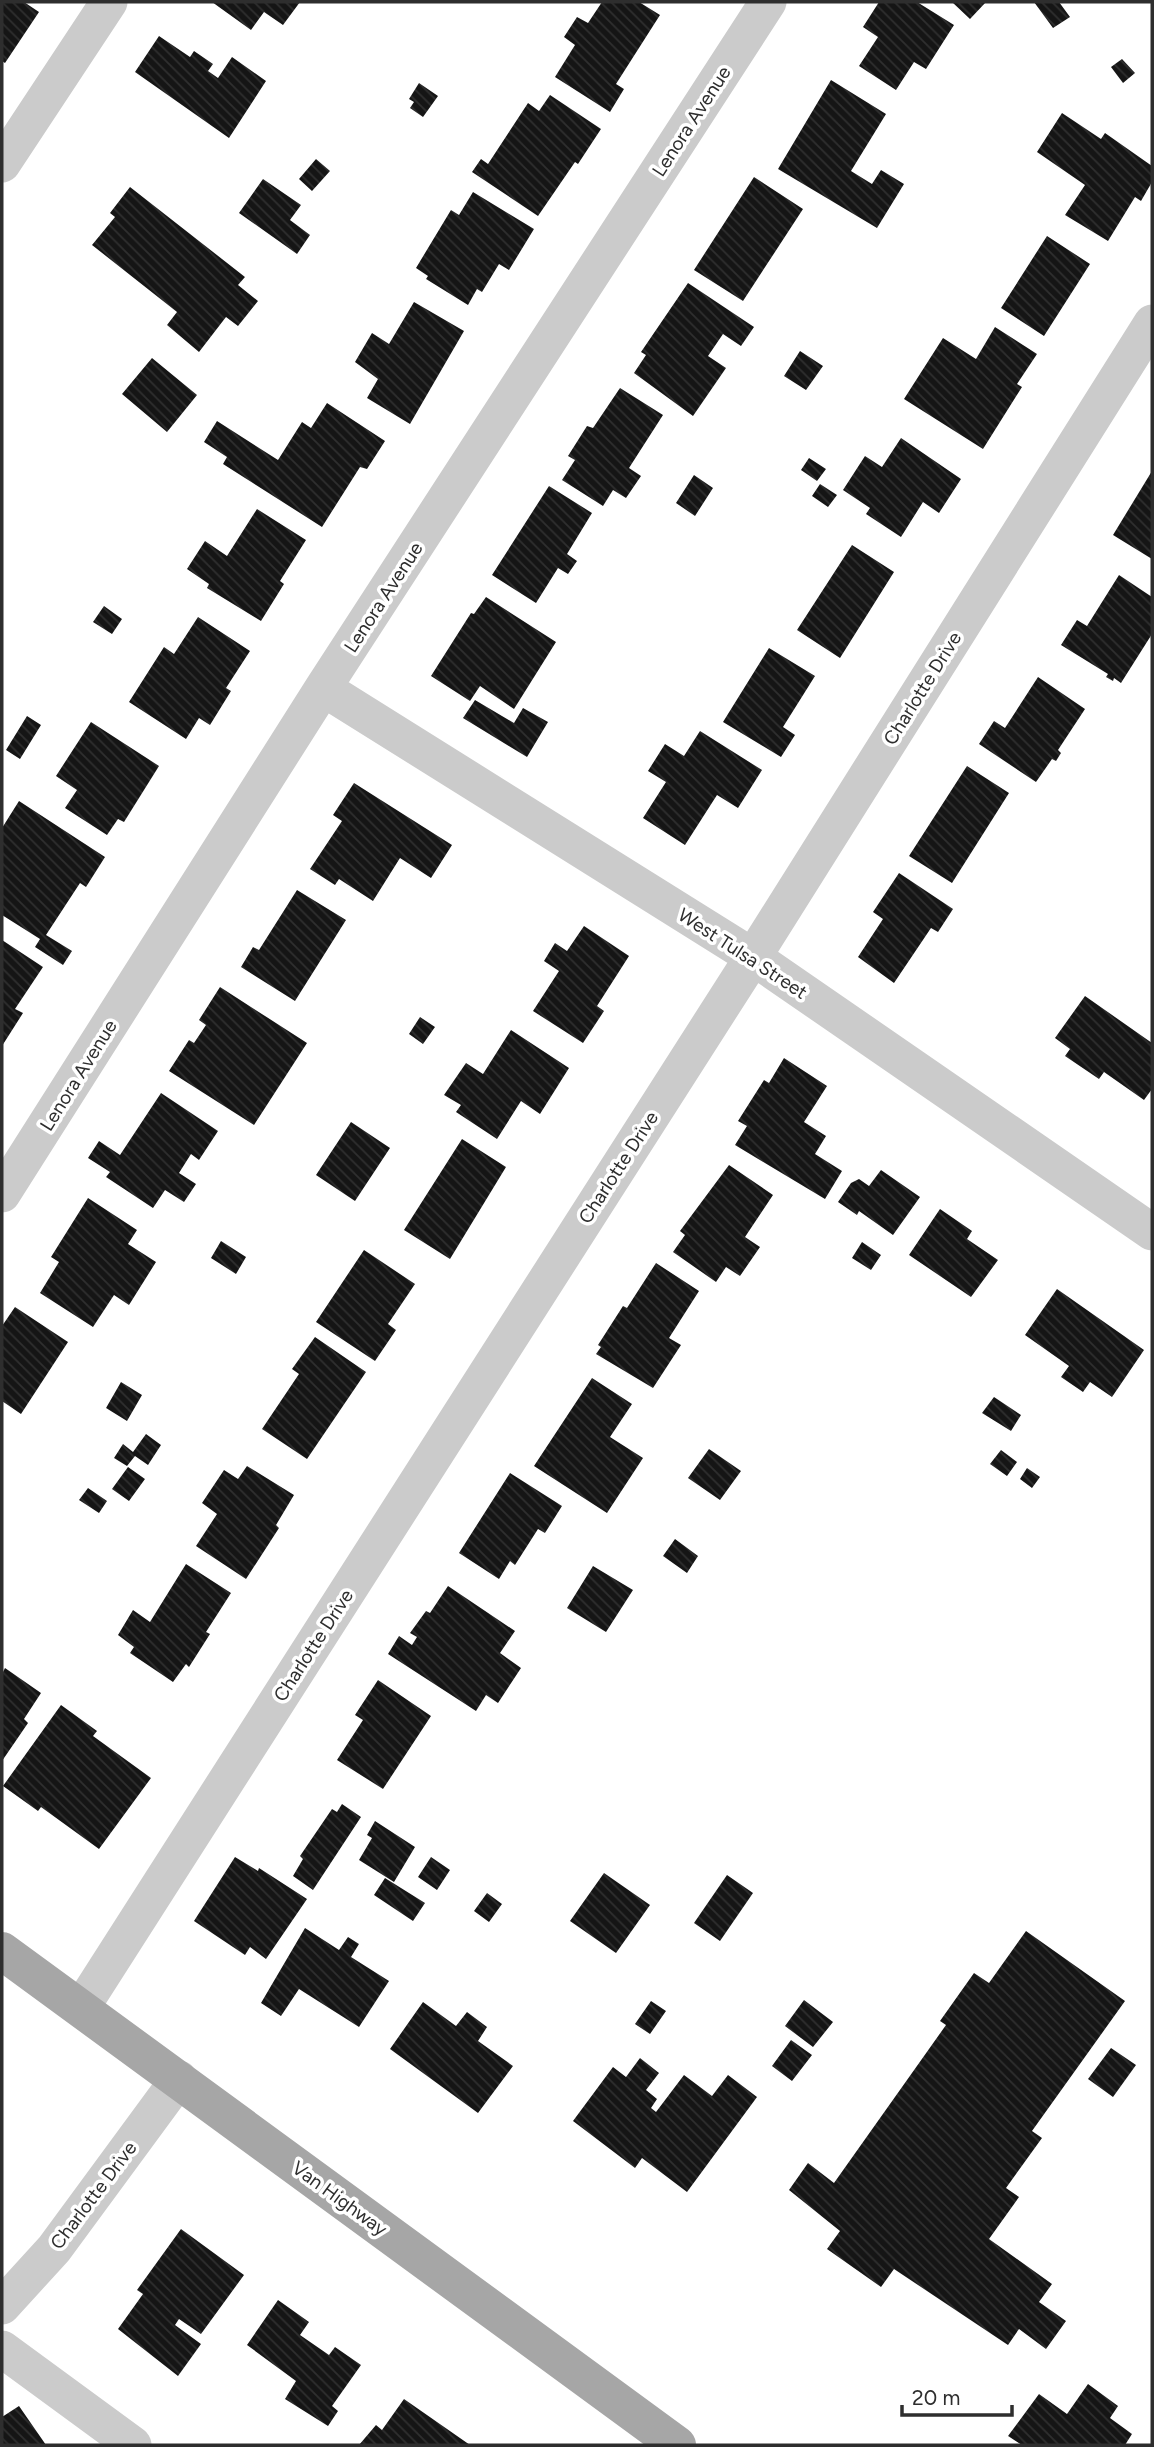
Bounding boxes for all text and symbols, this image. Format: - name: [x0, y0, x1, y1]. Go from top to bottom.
- street label: Lenora Avenue: [647, 62, 736, 181]
- street label: Lenora Avenue: [339, 538, 428, 657]
- street label: Charlotte Drive: [879, 627, 966, 749]
- street label: West Tulsa Street: [674, 903, 812, 1004]
- street label: Lenora Avenue: [35, 1015, 122, 1135]
- street label: Charlotte Drive: [574, 1107, 663, 1228]
- street label: Charlotte Drive: [269, 1585, 358, 1706]
- street label: Charlotte Drive: [45, 2137, 141, 2254]
- street label: Van Highway: [288, 2156, 392, 2241]
- scale bar: [902, 2374, 1012, 2418]
- text: 20 m: [912, 2385, 960, 2410]

